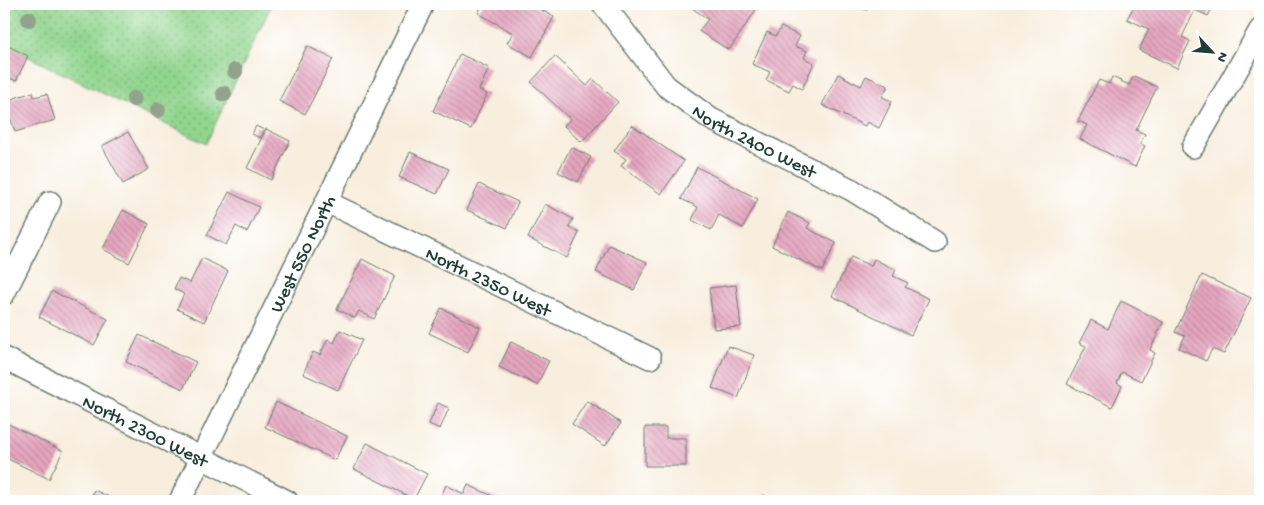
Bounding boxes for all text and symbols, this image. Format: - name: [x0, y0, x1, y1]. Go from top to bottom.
- north arrow: [1186, 28, 1236, 78]
- text: N: [1212, 49, 1231, 64]
- street label: North 2400 West: [686, 101, 821, 186]
- street label: West 550 North: [266, 192, 343, 317]
- street label: North 2350 West: [421, 243, 556, 324]
- street label: North 2300 West: [78, 392, 213, 475]

